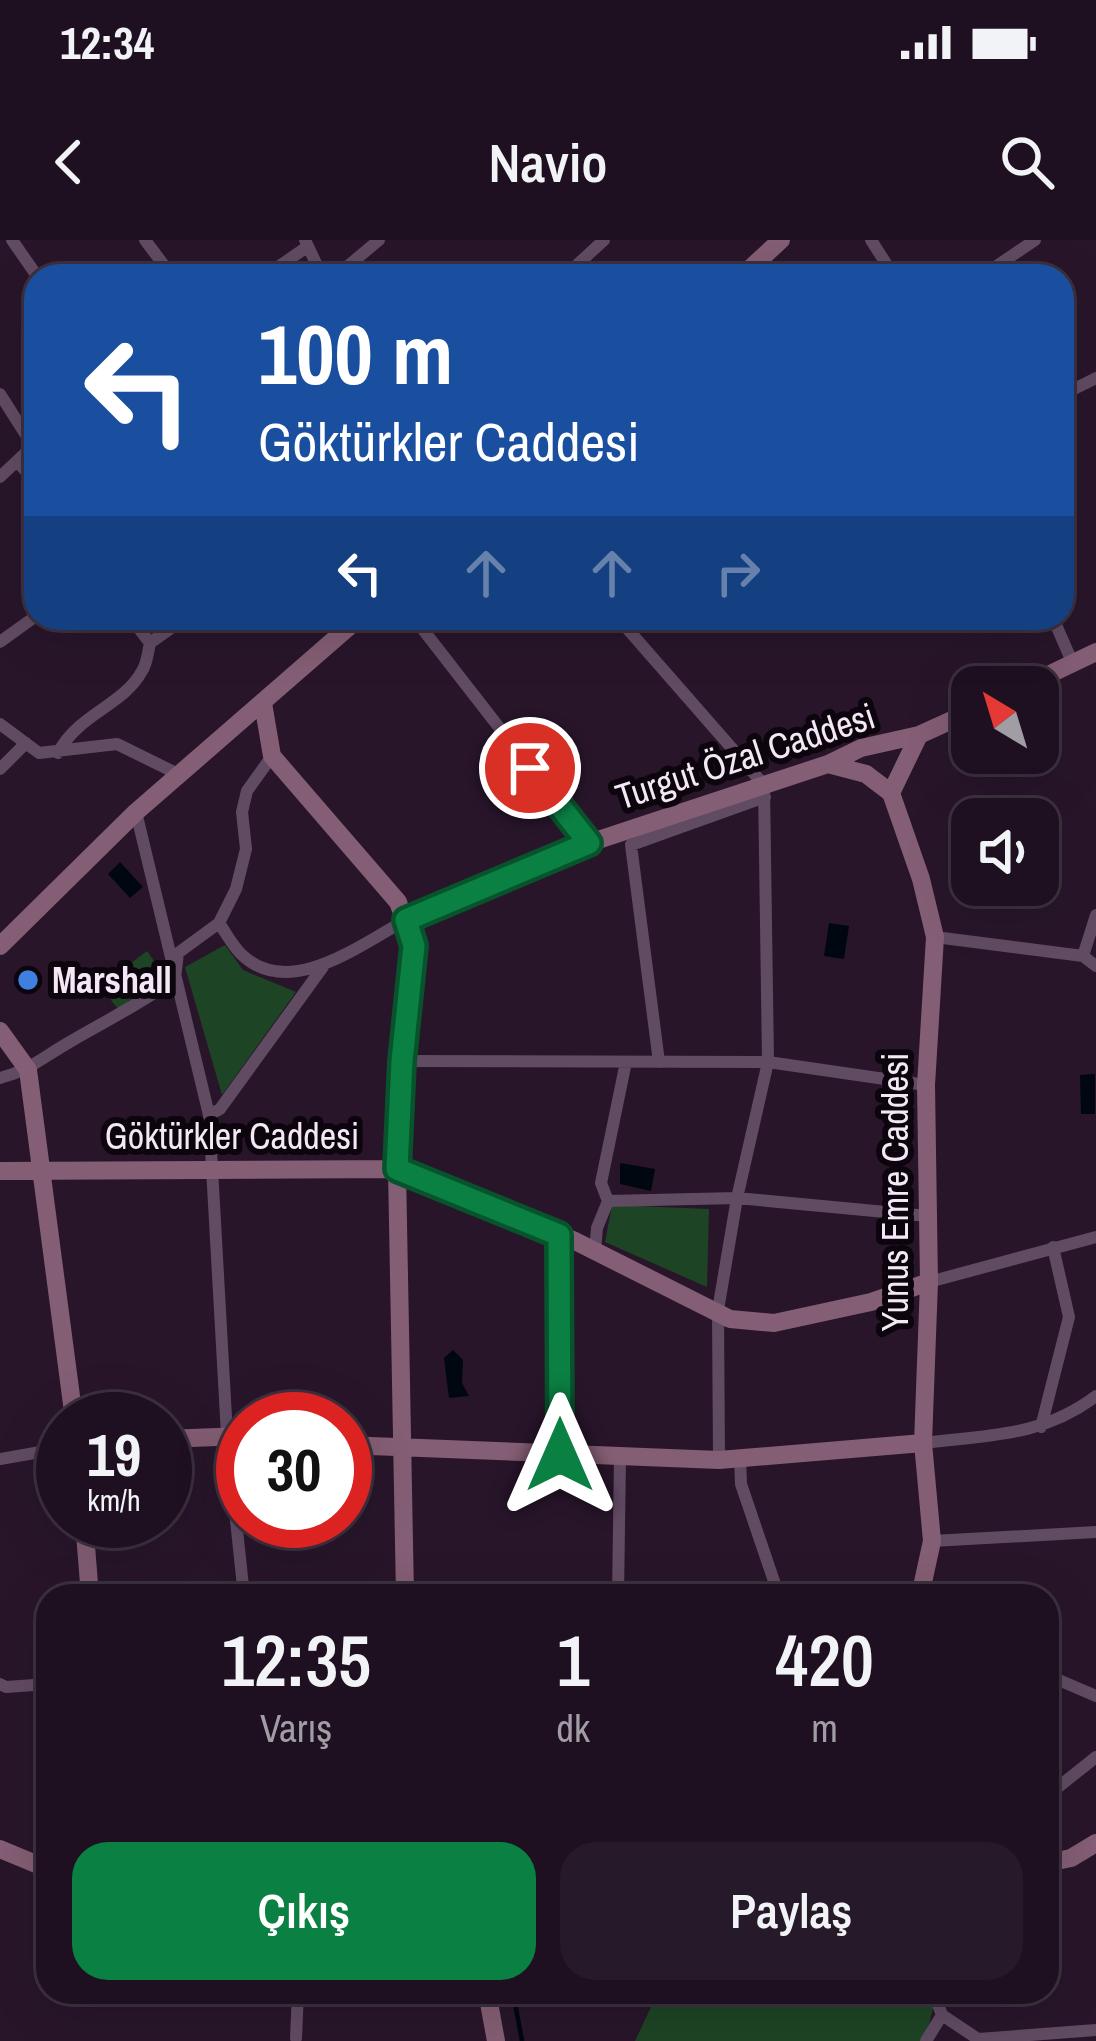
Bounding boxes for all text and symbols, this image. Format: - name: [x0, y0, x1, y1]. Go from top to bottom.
- text: 12:34: [60, 12, 154, 73]
- text: Navio: [489, 126, 607, 199]
- icon: back: [36, 129, 102, 195]
- icon: search: [994, 129, 1060, 195]
- text: 100 m: [258, 297, 453, 410]
- icon: left: [60, 312, 216, 468]
- text: Göktürkler Caddesi: [258, 405, 639, 478]
- icon: left: [327, 540, 393, 606]
- icon: ahead: [453, 540, 519, 606]
- icon: ahead: [579, 540, 645, 606]
- icon: right: [705, 540, 771, 606]
- north arrow: [951, 666, 1059, 774]
- map controls: [951, 666, 1059, 906]
- street label: Turgut Özal Caddesi: [609, 691, 881, 821]
- pin: [479, 717, 581, 819]
- icon: arrive: [497, 735, 563, 801]
- button: sound: [951, 798, 1059, 906]
- place label: Marshall: [52, 956, 172, 1004]
- marker: Marshall: [15, 967, 41, 993]
- street label: Yunus Emre Caddesi: [871, 1053, 919, 1331]
- street label: Göktürkler Caddesi: [105, 1112, 359, 1160]
- speed limit sign: 30: [216, 1392, 372, 1548]
- position arrow: [497, 1392, 623, 1518]
- text: 19: [87, 1414, 141, 1495]
- text: km/h: [87, 1480, 141, 1520]
- text: 12:35: [221, 1611, 371, 1708]
- text: 1: [557, 1611, 590, 1708]
- text: 420: [775, 1611, 874, 1708]
- text: Varış: [260, 1702, 332, 1754]
- text: dk: [556, 1702, 590, 1754]
- text: m: [811, 1702, 838, 1754]
- button: Çıkış: [72, 1842, 536, 1980]
- button: Paylaş: [560, 1842, 1023, 1980]

